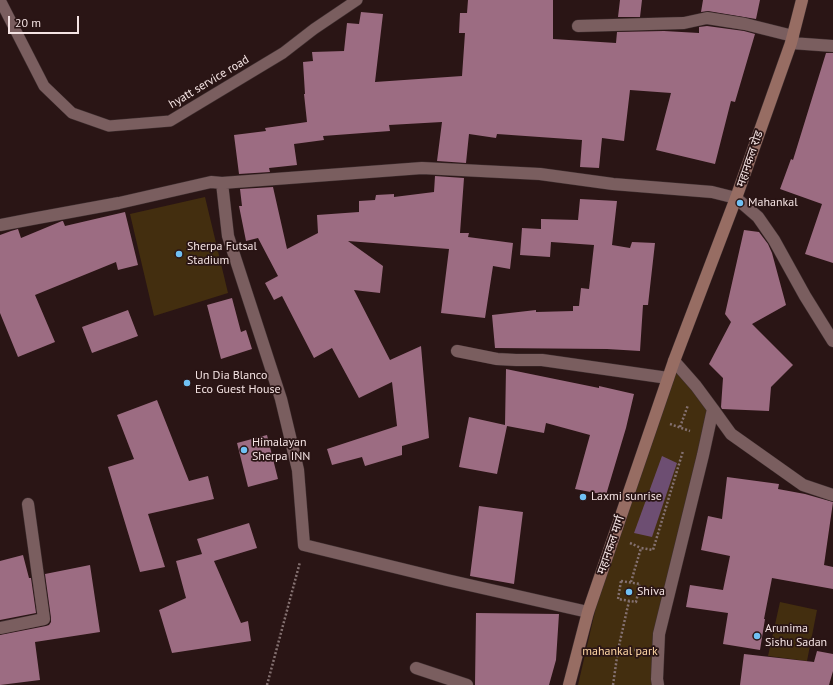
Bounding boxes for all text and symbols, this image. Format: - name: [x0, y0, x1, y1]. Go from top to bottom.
- scale bar: [10, 8, 81, 34]
- text: 20 m: [15, 15, 41, 30]
- street label: hyatt service road: [166, 52, 252, 112]
- street label: महानकल रोड: [734, 129, 766, 189]
- place label: Mahankal: [748, 196, 798, 210]
- marker: Mahankal: [735, 198, 745, 208]
- place label: Sherpa Futsal Stadium: [187, 240, 257, 268]
- marker: Sherpa Futsal Stadium: [174, 249, 184, 259]
- place label: Un Dia Blanco Eco Guest House: [195, 369, 281, 397]
- marker: Un Dia Blanco Eco Guest House: [182, 378, 192, 388]
- place label: Himalayan Sherpa INN: [252, 436, 310, 464]
- marker: Himalayan Sherpa INN: [239, 445, 249, 455]
- place label: Laxmi sunrise: [591, 490, 662, 504]
- marker: Laxmi sunrise: [578, 492, 588, 502]
- street label: महानकल मार्ग: [594, 514, 628, 576]
- place label: Shiva: [637, 585, 665, 599]
- marker: Shiva: [624, 587, 634, 597]
- place label: Arunima Sishu Sadan: [765, 622, 827, 650]
- marker: Arunima Sishu Sadan: [752, 631, 762, 641]
- park label: mahankal park: [582, 645, 658, 659]

